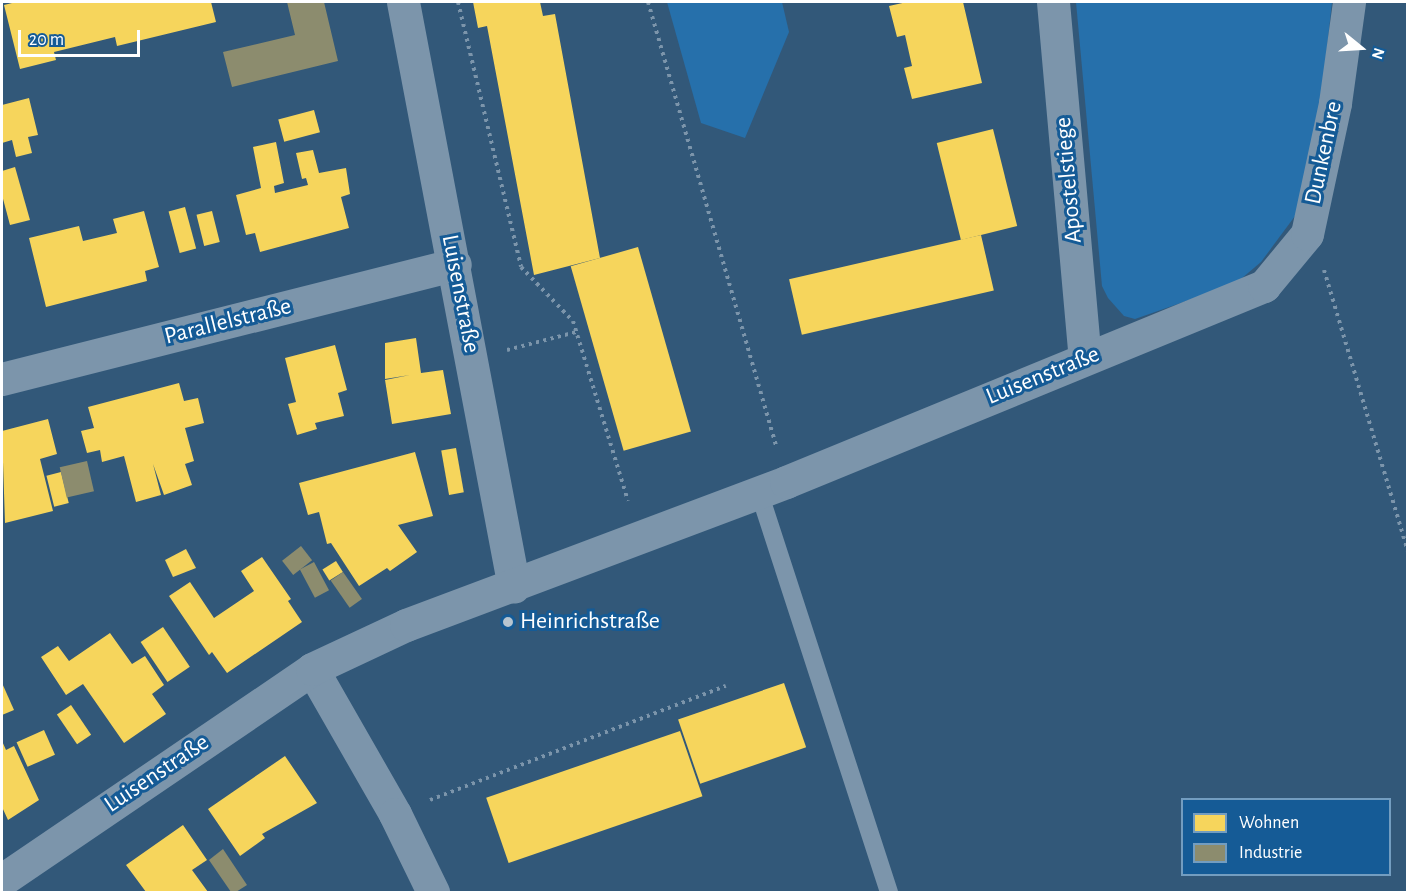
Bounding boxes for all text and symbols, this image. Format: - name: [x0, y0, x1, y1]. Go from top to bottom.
- scale bar: [21, 18, 142, 56]
- north arrow: [1331, 18, 1391, 78]
- text: 20 m: [29, 31, 64, 49]
- text: N: [1369, 46, 1387, 61]
- street label: Dunkenbre: [1299, 99, 1349, 207]
- street label: Apostelstiege: [1049, 116, 1089, 244]
- street label: Luisenstraße: [434, 232, 486, 356]
- street label: Parallelstraße: [162, 292, 294, 352]
- street label: Luisenstraße: [982, 340, 1104, 412]
- place label: Heinrichstraße: [520, 608, 660, 636]
- marker: Heinrichstraße: [501, 615, 515, 629]
- street label: Luisenstraße: [99, 729, 215, 819]
- legend: [1181, 798, 1391, 876]
- text: Wohnen: [1239, 814, 1299, 832]
- text: Industrie: [1239, 844, 1302, 862]

